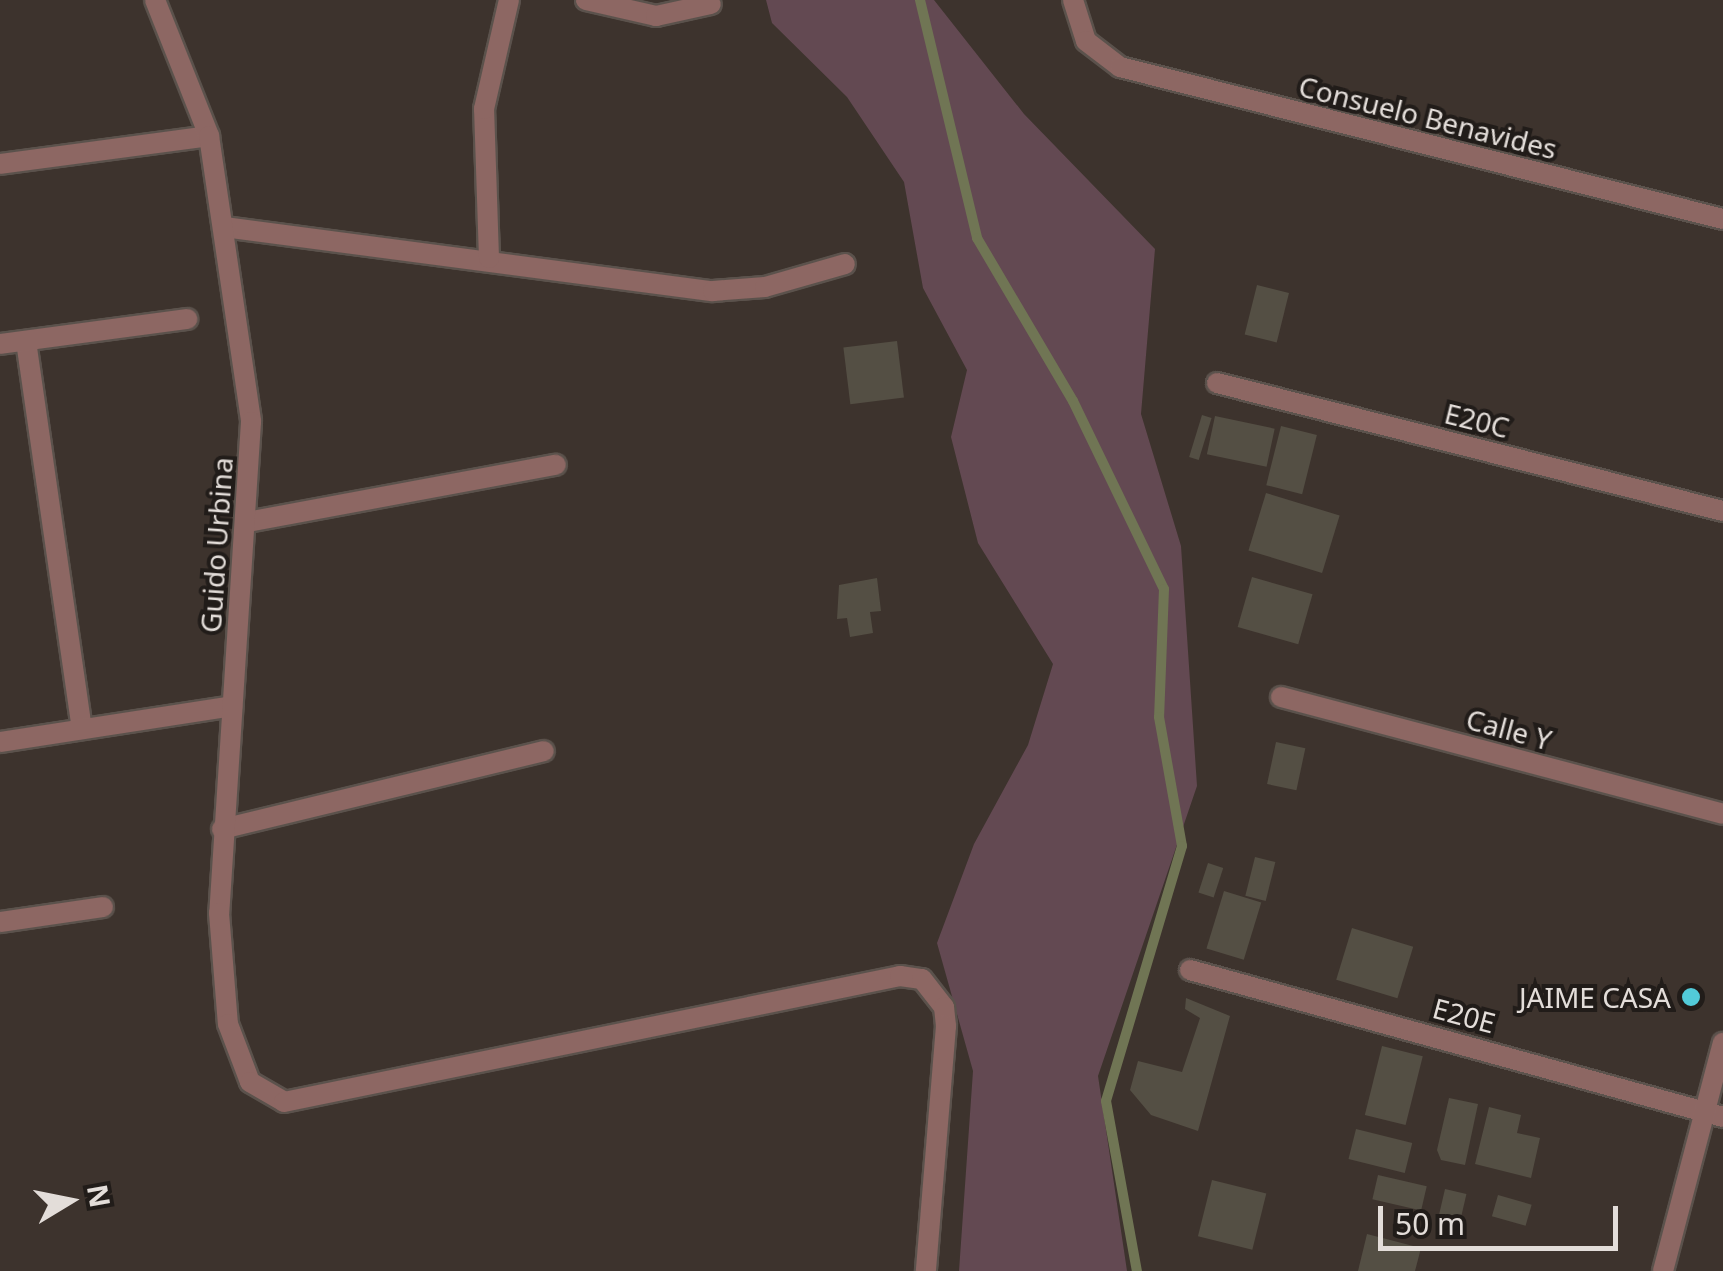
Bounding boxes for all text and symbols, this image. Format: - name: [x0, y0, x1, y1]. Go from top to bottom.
- street label: Consuelo Benavides: [1295, 69, 1561, 165]
- street label: E20C: [1441, 396, 1513, 444]
- street label: Guido Urbina: [193, 456, 239, 634]
- street label: Calle Y: [1463, 702, 1555, 756]
- place label: JAIME CASA: [1519, 980, 1671, 1014]
- marker: JAIME CASA: [1680, 986, 1702, 1008]
- street label: E20E: [1429, 991, 1499, 1039]
- north arrow: [20, 1151, 120, 1251]
- text: N: [79, 1181, 120, 1210]
- scale bar: [1383, 1186, 1623, 1248]
- text: 50 m: [1395, 1203, 1465, 1244]

